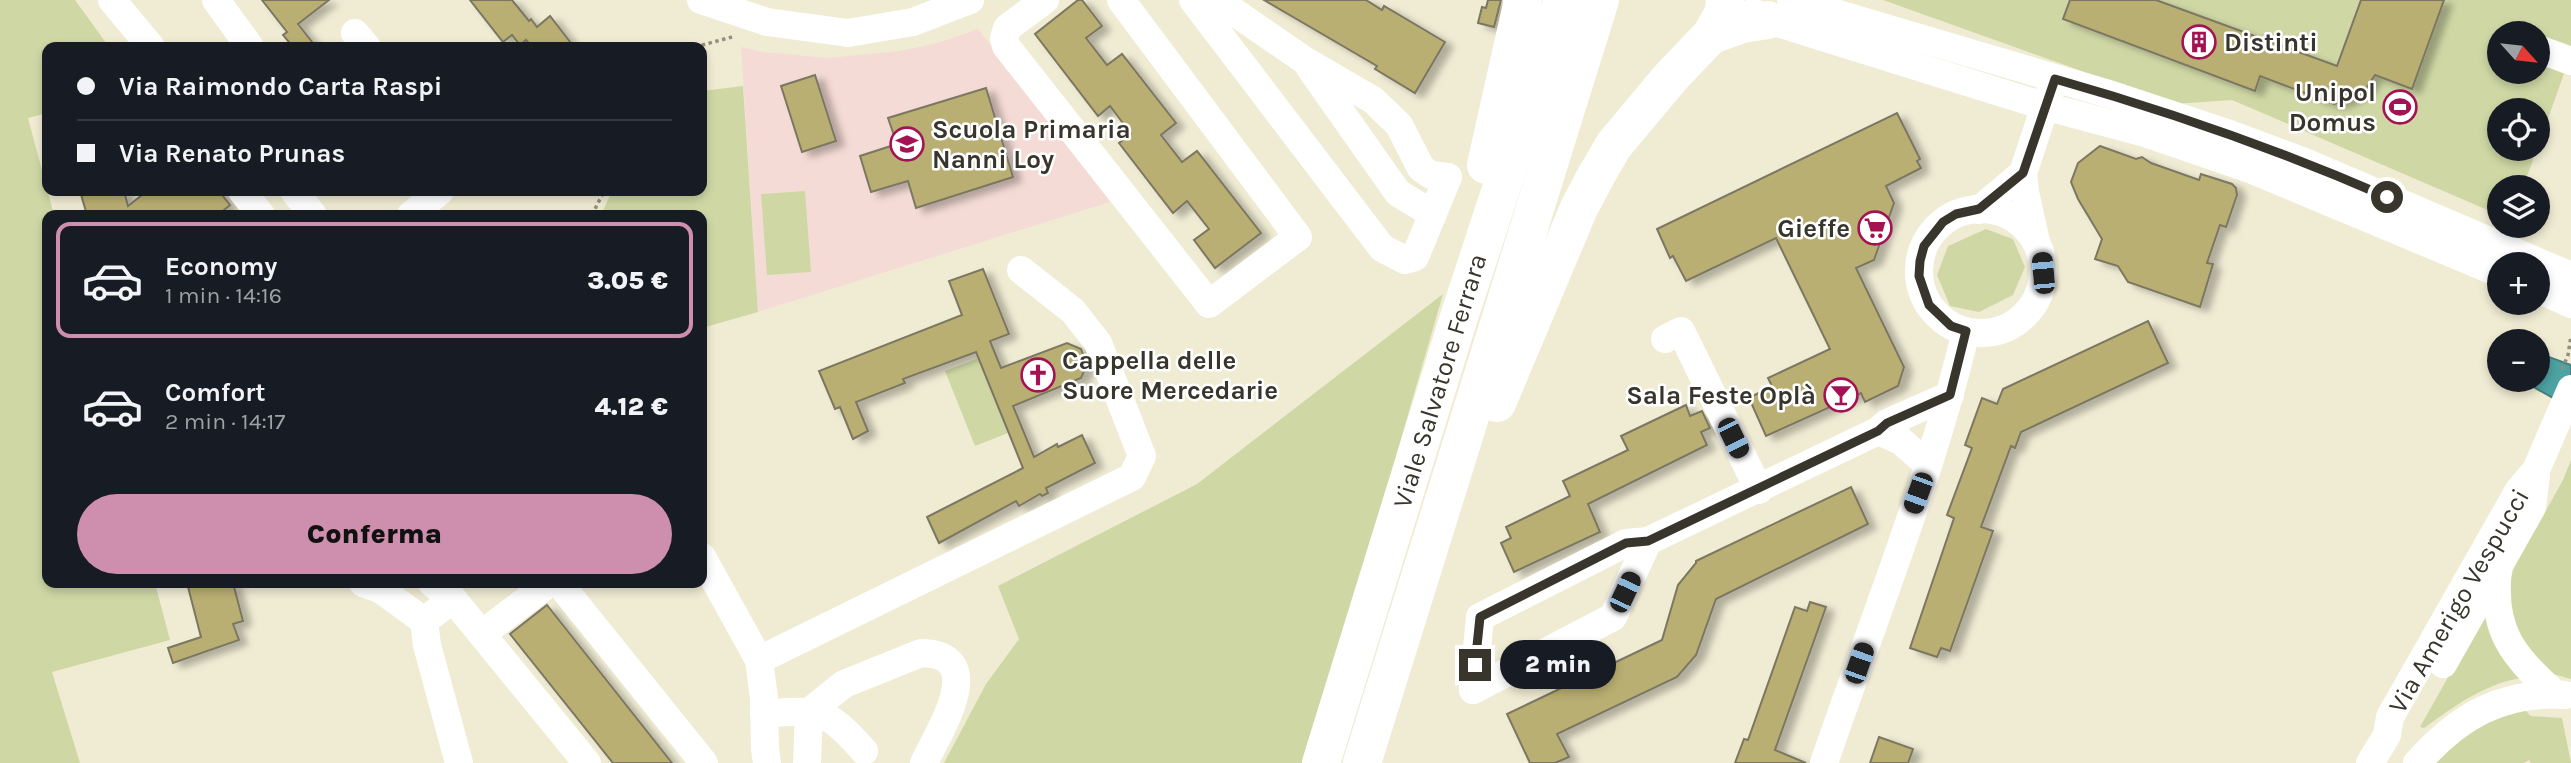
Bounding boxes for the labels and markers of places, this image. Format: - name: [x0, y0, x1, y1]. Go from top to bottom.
- building icon: Distinti: [2180, 23, 2218, 61]
- place label: Distinti: [2224, 27, 2318, 58]
- place label: Unipol Domus: [2289, 77, 2376, 138]
- sports icon: Unipol Domus: [2381, 88, 2419, 126]
- place label: Scuola Primaria Nanni Loy: [932, 114, 1131, 175]
- school or university icon: Scuola Primaria Nanni Loy: [888, 125, 926, 163]
- supermarket icon: Gieffe: [1856, 209, 1894, 247]
- place label: Gieffe: [1777, 213, 1850, 244]
- place label: Cappella delle Suore Mercedarie: [1062, 345, 1278, 406]
- church icon: Cappella delle Suore Mercedarie: [1019, 356, 1057, 394]
- bar icon: Sala Feste Oplà: [1822, 376, 1860, 414]
- place label: Sala Feste Oplà: [1626, 380, 1816, 411]

